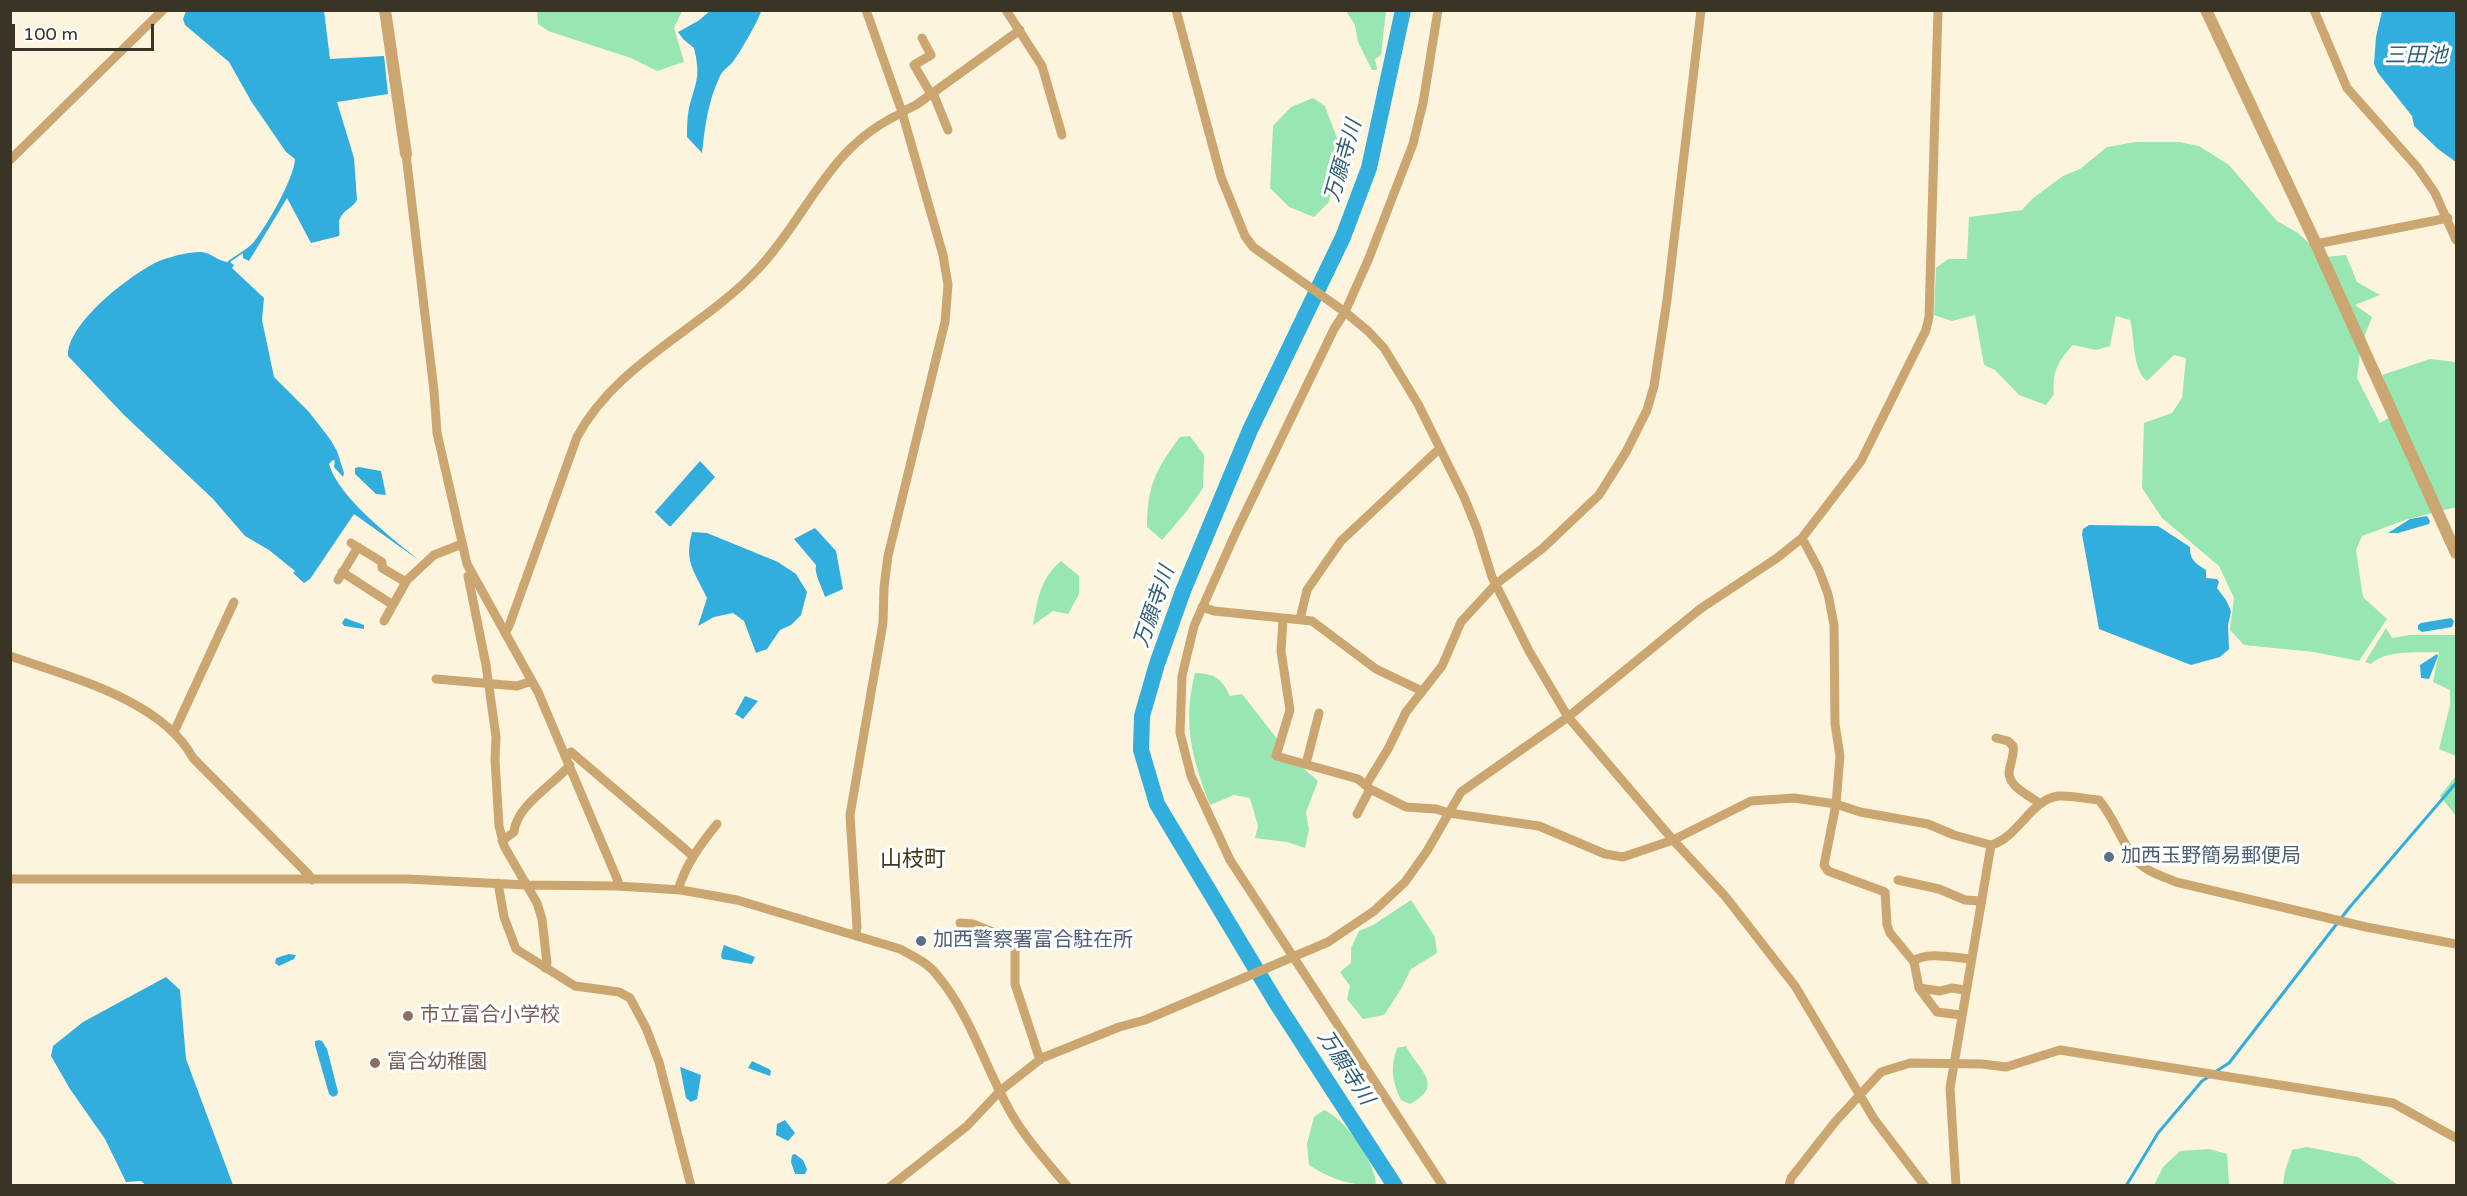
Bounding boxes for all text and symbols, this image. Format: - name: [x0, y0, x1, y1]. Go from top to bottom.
- scale bar: [15, 12, 158, 50]
- text: 100 m: [23, 23, 78, 45]
- water label: 三田池: [2385, 43, 2447, 69]
- water label: 万願寺川: [1320, 117, 1368, 205]
- water label: 万願寺川: [1129, 563, 1181, 651]
- place label: 加西玉野簡易郵便局: [2121, 845, 2301, 869]
- district label: 山枝町: [880, 847, 946, 873]
- marker: 加西玉野簡易郵便局: [2102, 850, 2116, 864]
- place label: 加西警察署富合駐在所: [933, 929, 1133, 953]
- marker: 加西警察署富合駐在所: [914, 934, 928, 948]
- place label: 市立富合小学校: [420, 1004, 560, 1028]
- marker: 市立富合小学校: [401, 1009, 415, 1023]
- water label: 万願寺川: [1312, 1026, 1378, 1110]
- place label: 富合幼稚園: [387, 1051, 487, 1075]
- marker: 富合幼稚園: [368, 1056, 382, 1070]

